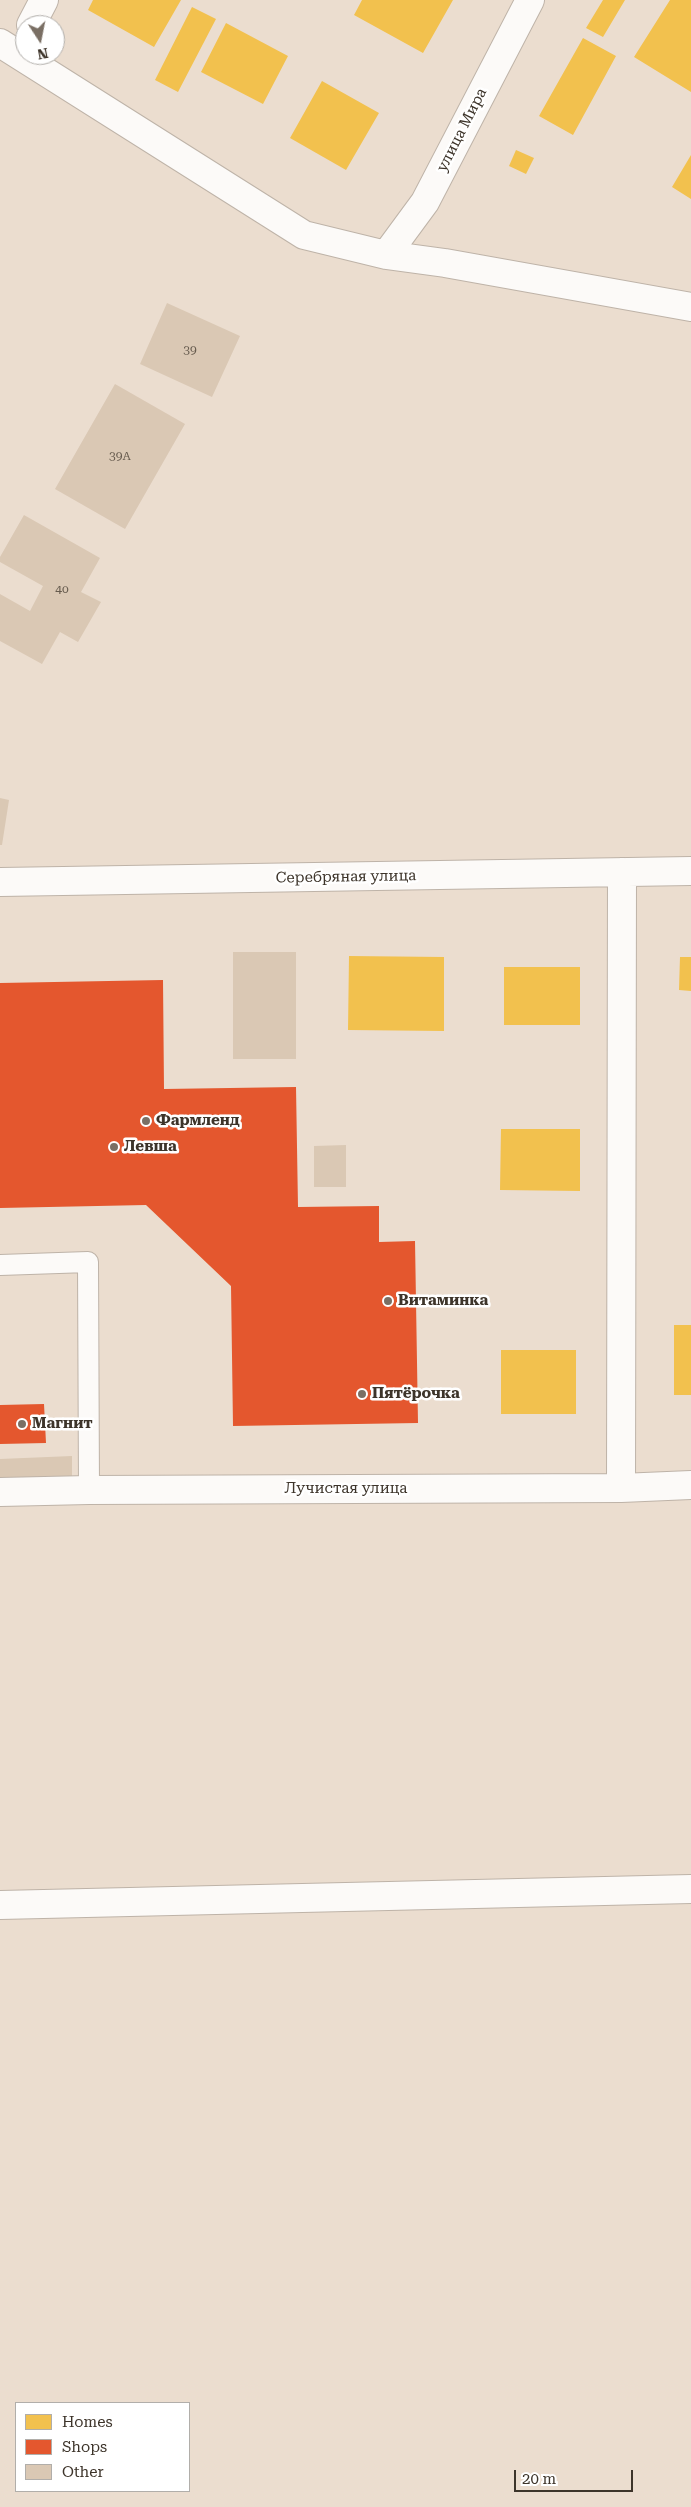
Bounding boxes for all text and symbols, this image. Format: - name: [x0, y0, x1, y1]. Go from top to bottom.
- north arrow: [15, 15, 65, 65]
- text: N: [36, 45, 49, 63]
- street label: улица Мира: [433, 85, 491, 175]
- house number: 39: [183, 343, 197, 357]
- house number: 39А: [109, 449, 131, 463]
- house number: 40: [55, 582, 69, 596]
- street label: Серебряная улица: [276, 867, 416, 887]
- place label: Фармленд: [156, 1112, 240, 1130]
- marker: Фармленд: [140, 1115, 152, 1127]
- place label: Левша: [124, 1138, 177, 1156]
- marker: Левша: [108, 1141, 120, 1153]
- place label: Витаминка: [398, 1292, 488, 1310]
- marker: Витаминка: [382, 1295, 394, 1307]
- place label: Пятёрочка: [372, 1385, 460, 1403]
- marker: Пятёрочка: [356, 1388, 368, 1400]
- place label: Магнит: [32, 1415, 93, 1433]
- marker: Магнит: [16, 1418, 28, 1430]
- street label: Лучистая улица: [285, 1480, 407, 1498]
- legend: [15, 2402, 190, 2492]
- text: Homes: [62, 2413, 113, 2431]
- text: Shops: [62, 2438, 107, 2456]
- scale bar: [516, 2460, 635, 2492]
- text: Other: [62, 2463, 104, 2481]
- text: 20 m: [522, 2470, 556, 2488]

